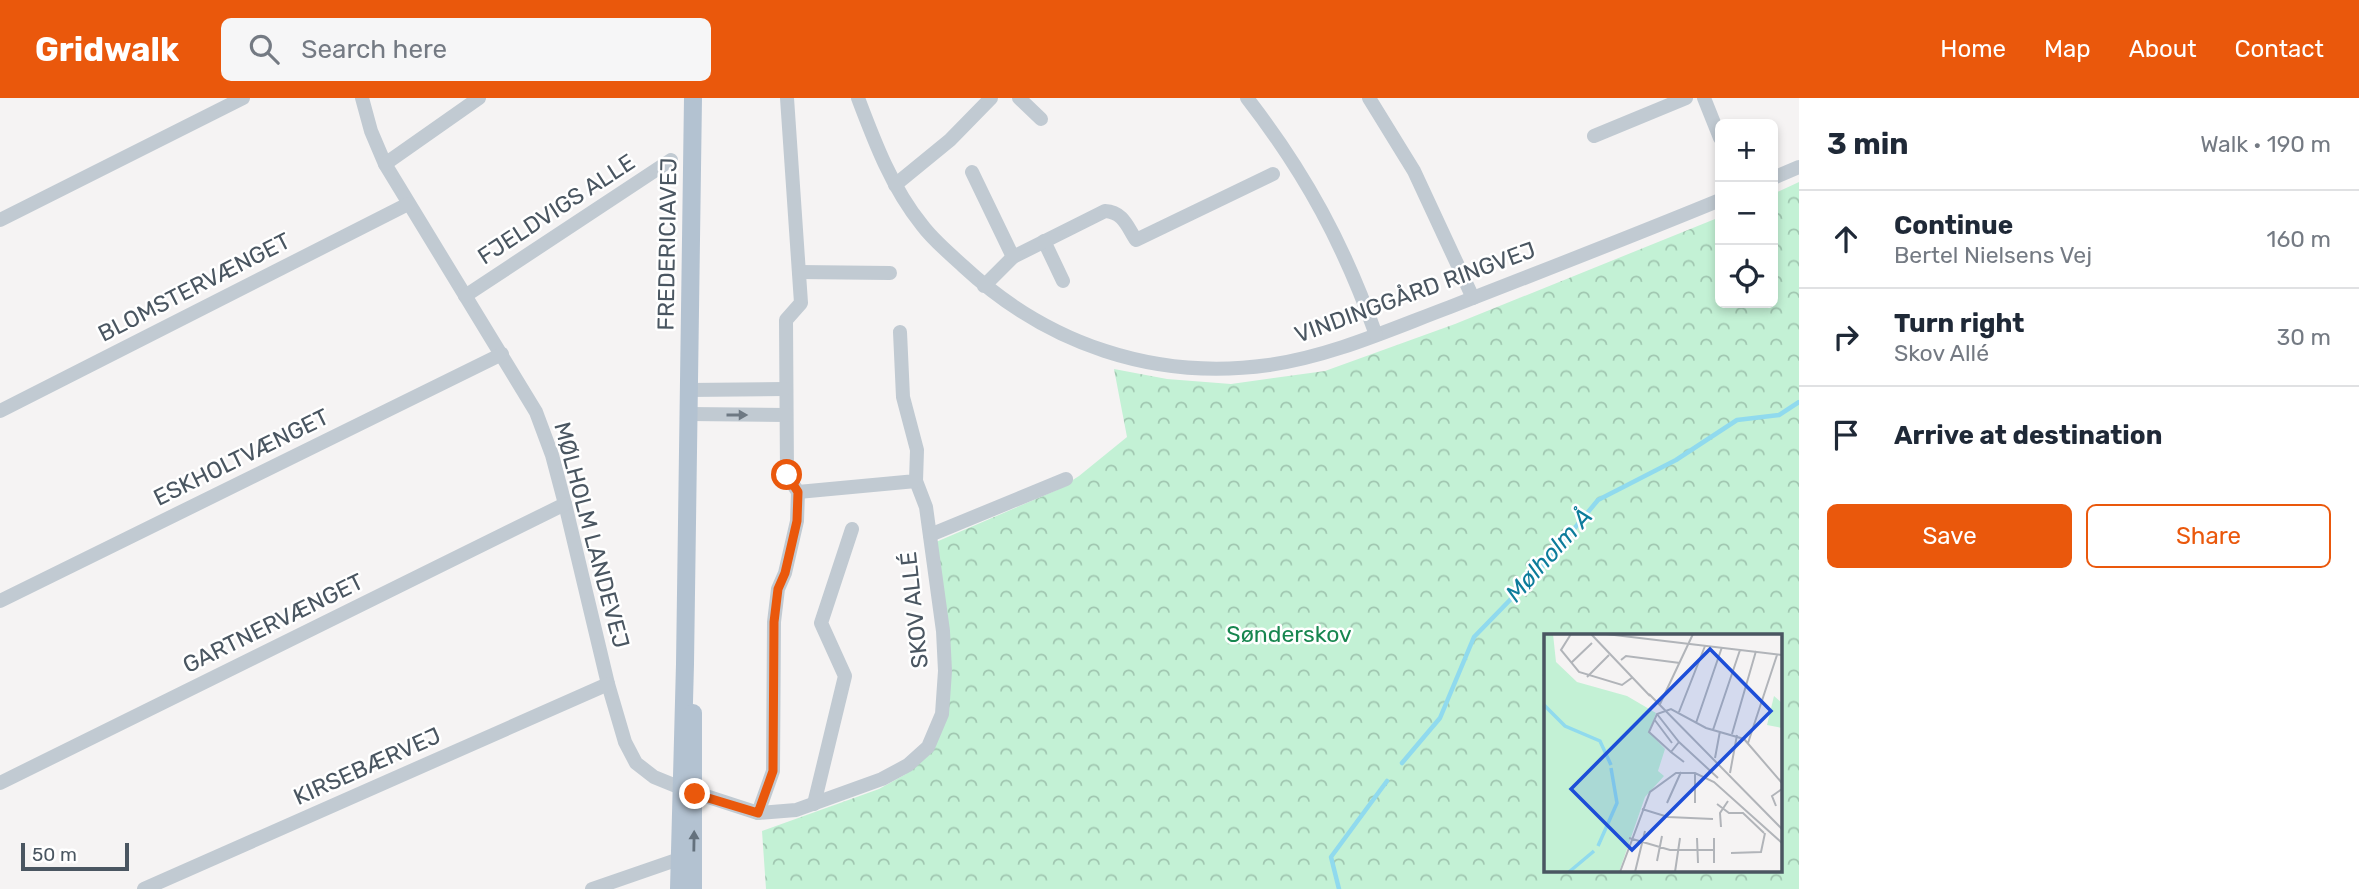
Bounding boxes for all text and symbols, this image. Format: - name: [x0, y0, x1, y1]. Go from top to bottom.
- search box: [221, 18, 711, 81]
- text: Gridwalk: [35, 30, 179, 69]
- icon: search: [245, 30, 283, 68]
- text: Search here: [301, 34, 447, 65]
- text: Home: [1940, 35, 2006, 63]
- text: Map: [2044, 35, 2091, 63]
- text: About: [2129, 35, 2197, 63]
- text: Contact: [2235, 35, 2324, 63]
- map controls: [1715, 119, 1778, 308]
- button: +: [1715, 119, 1778, 182]
- text: 3 min: [1827, 126, 1909, 162]
- text: Walk · 190 m: [2200, 130, 2331, 158]
- street label: FJELDVIGS ALLE: [472, 148, 640, 270]
- street label: FREDERICIAVEJ: [651, 157, 683, 331]
- button: −: [1715, 182, 1778, 245]
- text: Continue: [1894, 210, 2013, 241]
- icon: ahead: [1827, 220, 1865, 258]
- text: 160 m: [2267, 225, 2331, 253]
- street label: BLOMSTERVÆNGET: [93, 226, 295, 348]
- street label: VINDINGGÅRD RINGVEJ: [1291, 235, 1539, 349]
- text: Bertel Nielsens Vej: [1894, 241, 2092, 269]
- button: locate: [1715, 245, 1778, 308]
- text: Turn right: [1894, 308, 2024, 339]
- icon: right: [1827, 318, 1865, 356]
- text: 30 m: [2276, 323, 2331, 351]
- text: Skov Allé: [1894, 339, 1989, 367]
- street label: ESKHOLTVÆNGET: [149, 402, 333, 512]
- one-way arrow: [727, 409, 749, 421]
- icon: arrive: [1827, 416, 1865, 454]
- street label: MØLHOLM LANDEVEJ: [548, 419, 636, 651]
- text: Arrive at destination: [1894, 420, 2162, 451]
- route start: [771, 459, 802, 490]
- water label: Mølholm Å: [1500, 503, 1598, 607]
- button: Save: [1827, 504, 2072, 568]
- button: Share: [2086, 504, 2331, 568]
- street label: SKOV ALLÉ: [894, 550, 934, 670]
- street label: GARTNERVÆNGET: [178, 567, 368, 679]
- park label: Sønderskov: [1226, 620, 1352, 648]
- inset map: [1544, 634, 1782, 872]
- street label: KIRSEBÆRVEJ: [289, 721, 445, 811]
- route end: [679, 778, 710, 809]
- one-way arrow: [688, 830, 700, 852]
- scale bar: [21, 840, 130, 872]
- text: 50 m: [32, 843, 77, 866]

